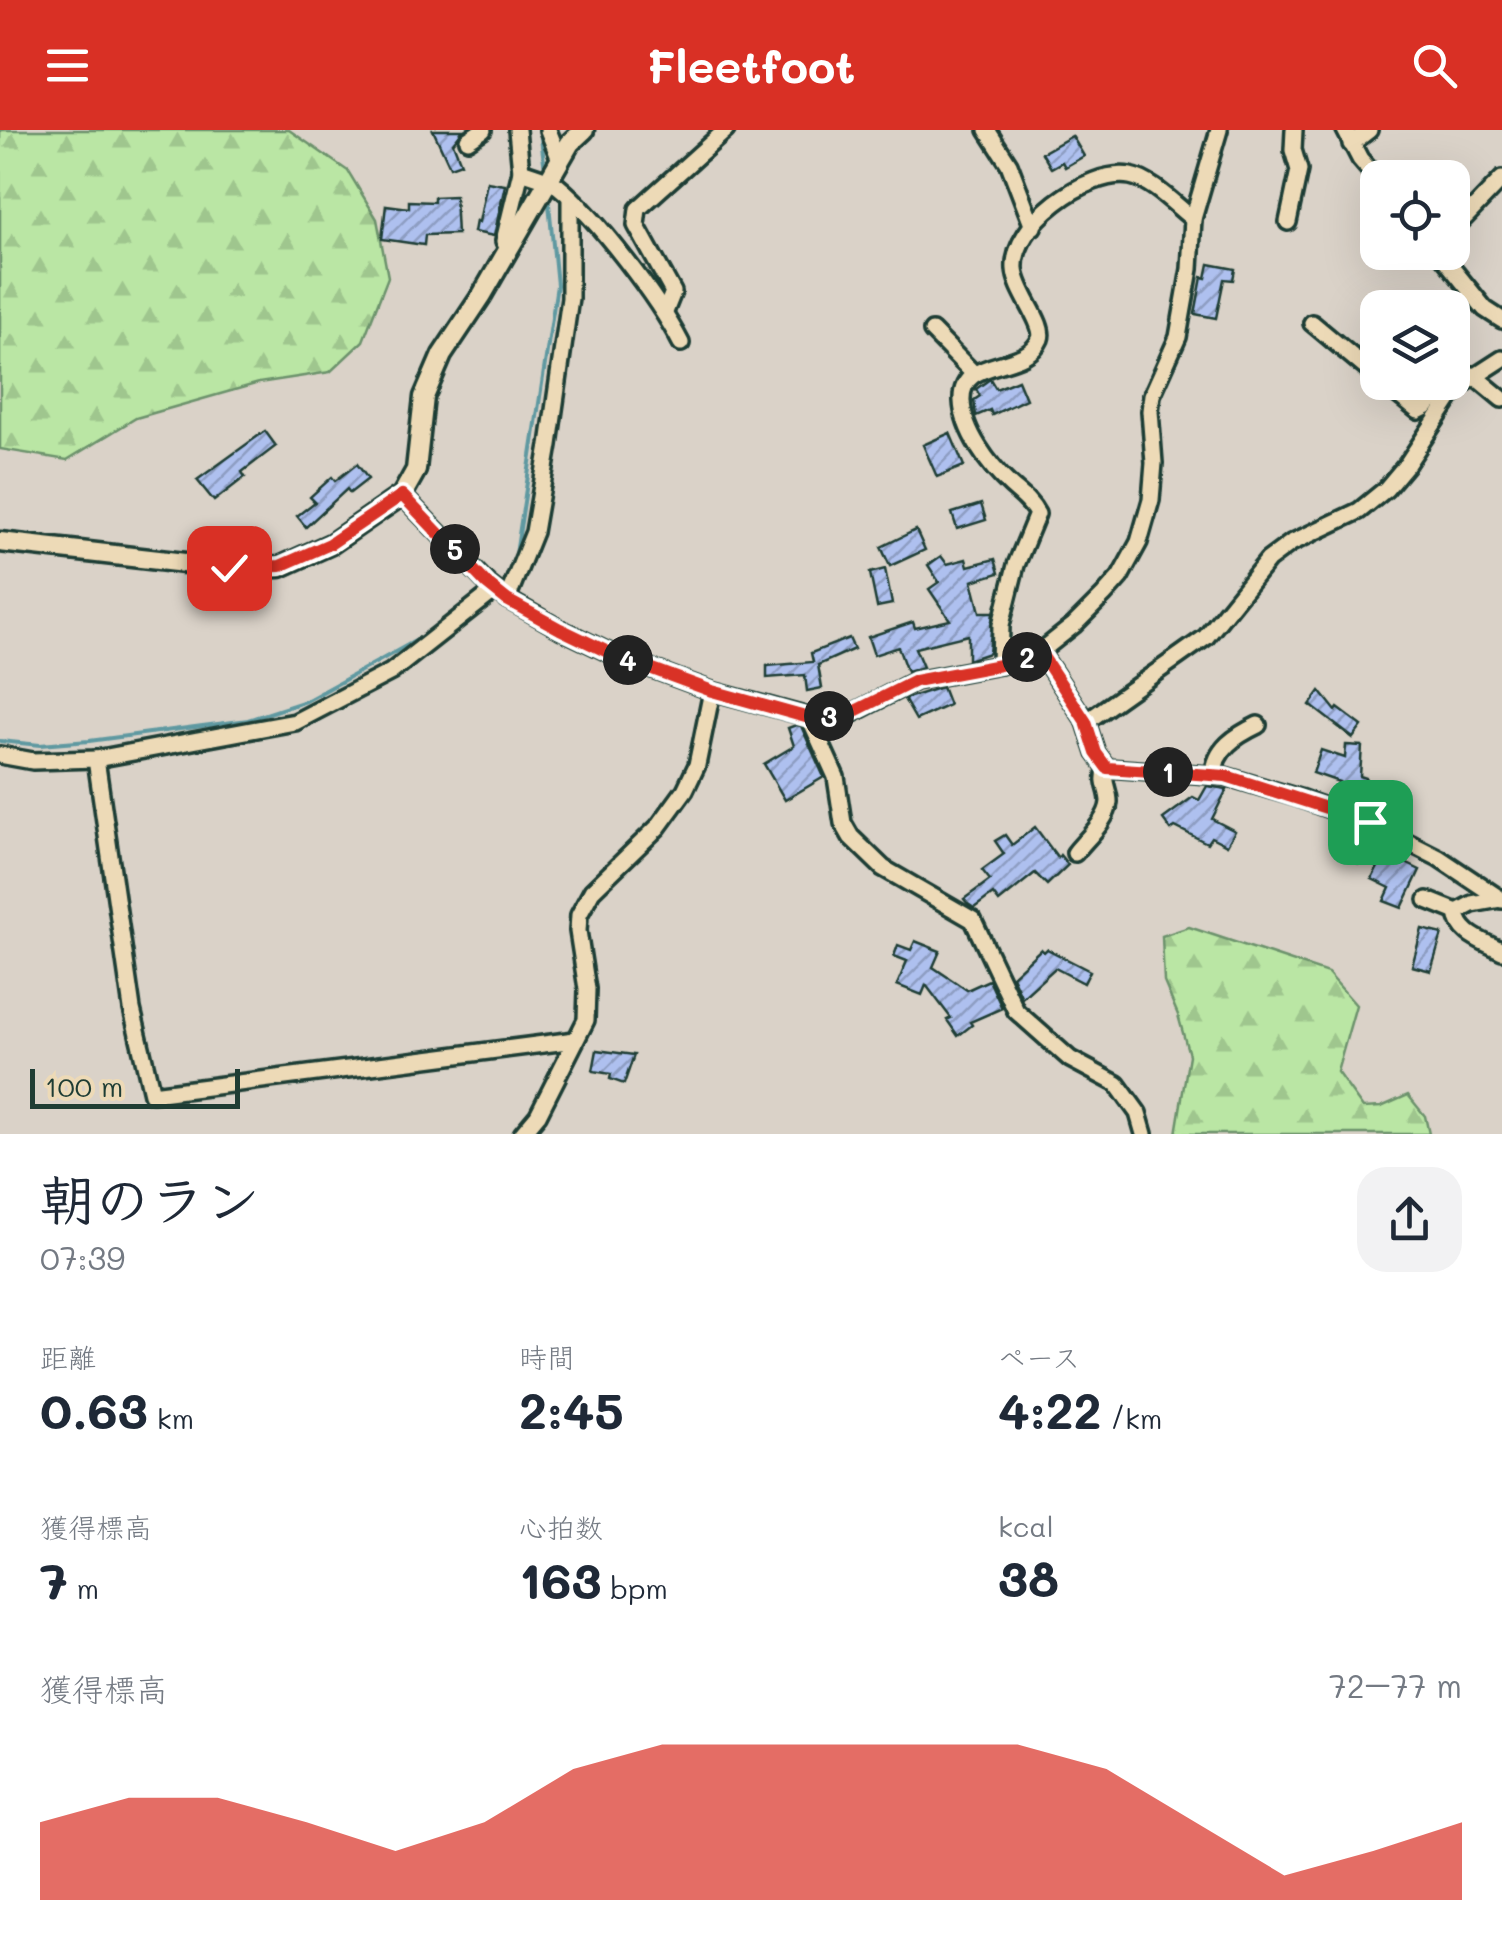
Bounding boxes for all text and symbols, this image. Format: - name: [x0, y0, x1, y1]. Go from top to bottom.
- text: Fleetfoot: [647, 36, 855, 94]
- icon: menu: [40, 38, 95, 93]
- icon: search: [1407, 38, 1462, 93]
- map controls: [1360, 160, 1470, 400]
- button: locate: [1360, 160, 1470, 270]
- button: layers: [1360, 290, 1470, 400]
- pin: 5: [430, 524, 480, 574]
- pin: [187, 526, 272, 611]
- text: 5: [447, 531, 463, 567]
- icon: check: [202, 541, 257, 596]
- pin: 2: [1002, 632, 1052, 682]
- pin: 4: [603, 635, 653, 685]
- text: 2: [1019, 639, 1035, 675]
- text: 4: [619, 642, 637, 678]
- pin: 3: [804, 691, 854, 741]
- text: 3: [821, 698, 837, 734]
- pin: 1: [1143, 747, 1193, 797]
- text: 1: [1162, 754, 1174, 790]
- pin: [1328, 780, 1413, 865]
- icon: arrive: [1343, 795, 1398, 850]
- scale bar: [30, 1064, 240, 1108]
- text: 100 m: [45, 1068, 123, 1104]
- text: 朝のラン: [40, 1162, 260, 1234]
- button: share: [1357, 1167, 1462, 1272]
- text: 07:39: [40, 1236, 125, 1278]
- text: 距離: [40, 1339, 96, 1375]
- text: 時間: [519, 1339, 575, 1375]
- text: ペース: [998, 1339, 1080, 1375]
- text: 0.63: [40, 1376, 148, 1442]
- text: 2:45: [519, 1376, 624, 1442]
- text: 4:22: [998, 1376, 1101, 1442]
- text: km: [148, 1400, 194, 1436]
- text: /km: [1101, 1400, 1162, 1436]
- text: kcal: [998, 1508, 1054, 1544]
- text: 獲得標高: [40, 1509, 152, 1545]
- text: 心拍数: [519, 1509, 603, 1545]
- text: 38: [998, 1544, 1059, 1610]
- text: 7: [40, 1546, 68, 1612]
- text: 163: [519, 1546, 601, 1612]
- text: m: [68, 1570, 99, 1606]
- text: bpm: [601, 1570, 668, 1606]
- text: 72–77 m: [1329, 1664, 1462, 1706]
- text: 獲得標高: [40, 1667, 168, 1709]

